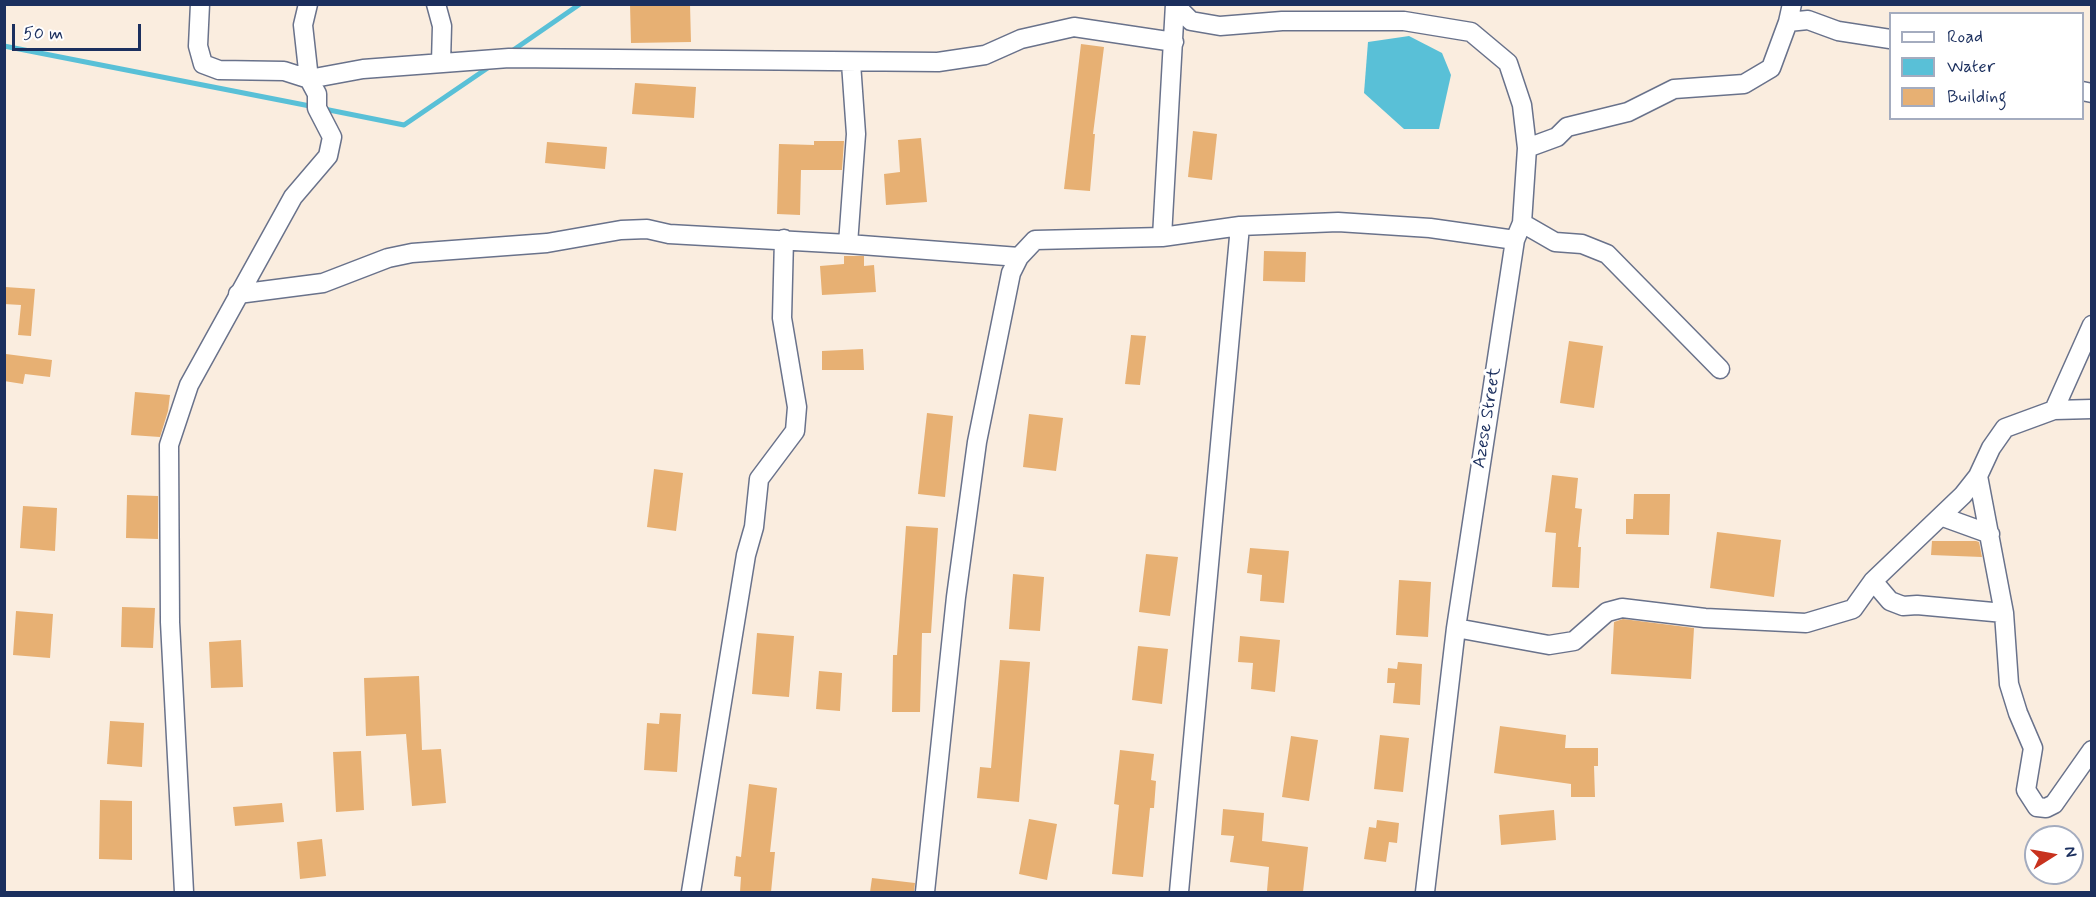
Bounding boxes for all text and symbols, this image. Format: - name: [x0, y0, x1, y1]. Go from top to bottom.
- scale bar: [15, 12, 144, 50]
- legend: [1889, 12, 2084, 120]
- text: 50 m: [23, 22, 63, 46]
- text: Road: [1947, 25, 1983, 49]
- text: Water: [1947, 55, 1995, 79]
- text: Building: [1947, 85, 2007, 109]
- street label: Azese Street: [1469, 366, 1507, 470]
- north arrow: [2024, 825, 2084, 885]
- text: N: [2059, 845, 2082, 859]

